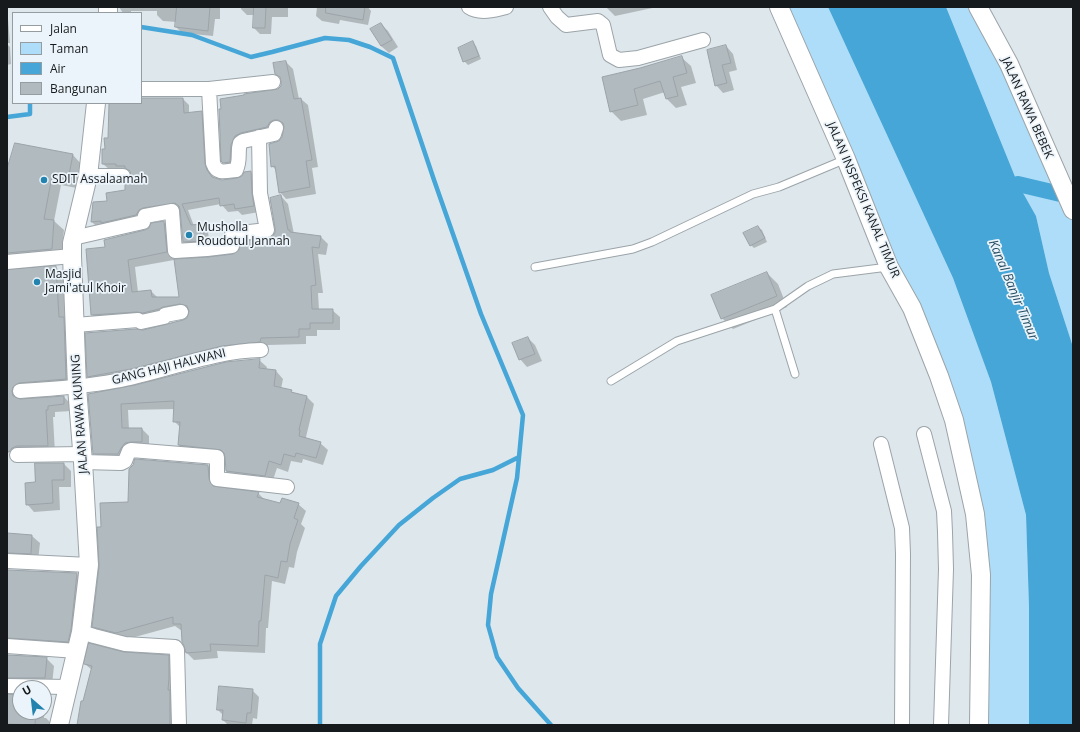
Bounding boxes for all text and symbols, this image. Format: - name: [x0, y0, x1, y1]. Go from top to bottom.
- legend: [12, 12, 142, 104]
- text: Jalan: [50, 20, 77, 37]
- text: Taman: [50, 40, 88, 57]
- street label: JALAN RAWA BEBEK: [998, 55, 1056, 161]
- text: Air: [50, 60, 66, 77]
- text: Bangunan: [50, 80, 107, 97]
- street label: JALAN INSPEKSI KANAL TIMUR: [824, 120, 902, 280]
- place label: SDIT Assalaamah: [52, 173, 148, 187]
- marker: SDIT Assalaamah: [39, 175, 49, 185]
- place label: Musholla Roudotul Jannah: [197, 221, 290, 249]
- marker: Musholla Roudotul Jannah: [184, 230, 194, 240]
- water label: Kanal Banjir Timur: [985, 237, 1041, 343]
- place label: Masjid Jami'atul Khoir: [45, 268, 126, 296]
- marker: Masjid Jami'atul Khoir: [32, 277, 42, 287]
- street label: GANG HAJI HALWANI: [110, 346, 228, 388]
- street label: JALAN RAWA KUNING: [69, 354, 91, 474]
- north arrow: [12, 680, 52, 720]
- text: U: [19, 681, 34, 698]

